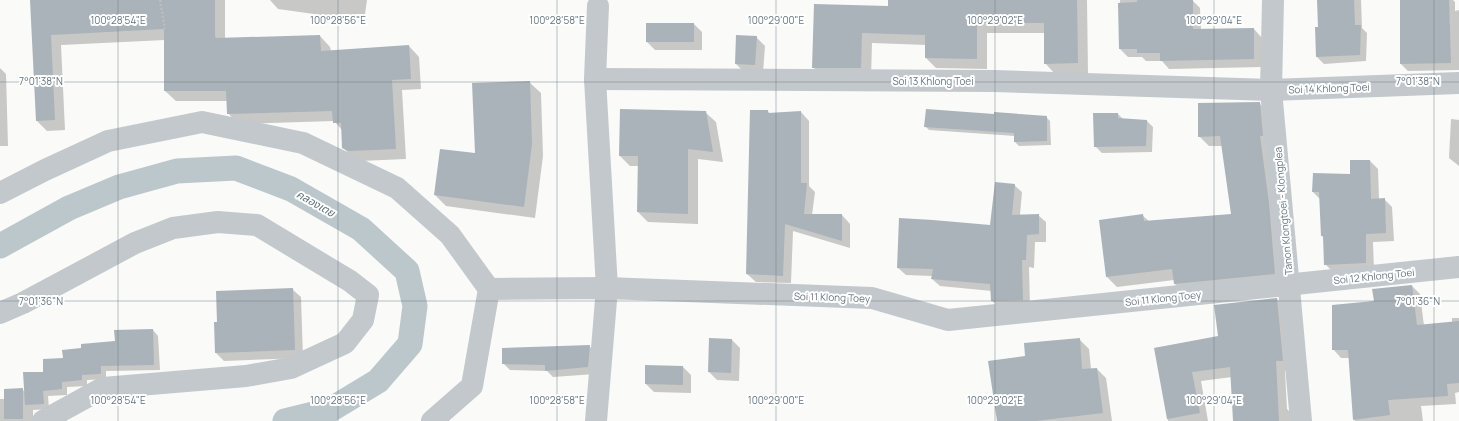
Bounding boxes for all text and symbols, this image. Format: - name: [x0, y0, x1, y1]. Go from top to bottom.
- text: 100°28'54"E: [90, 13, 146, 27]
- text: 100°28'56"E: [310, 13, 366, 27]
- text: 100°28'58"E: [529, 13, 585, 27]
- text: 100°29'00"E: [748, 13, 805, 27]
- text: 100°29'02"E: [967, 13, 1023, 27]
- text: 100°29'04"E: [1186, 13, 1242, 27]
- text: 7°01'38"N: [19, 74, 63, 88]
- street label: Soi 13 Khlong Toei: [892, 74, 974, 88]
- text: 7°01'38"N: [1396, 74, 1440, 88]
- street label: Soi 14 Khlong Toei: [1288, 80, 1370, 96]
- street label: Tanon Klongtoei - Klongplea: [1270, 146, 1296, 276]
- water label: คลองเตย: [294, 186, 339, 221]
- street label: Soi 12 Khlong Toei: [1333, 265, 1415, 287]
- street label: Soi 11 Klong Toey: [1124, 287, 1202, 309]
- street label: Soi 11 Klong Toey: [794, 289, 871, 305]
- text: 7°01'36"N: [19, 294, 63, 308]
- text: 7°01'36"N: [1396, 294, 1440, 308]
- text: 100°28'54"E: [90, 393, 146, 407]
- text: 100°28'56"E: [310, 393, 366, 407]
- text: 100°28'58"E: [529, 393, 585, 407]
- text: 100°29'00"E: [748, 393, 805, 407]
- text: 100°29'02"E: [967, 393, 1023, 407]
- text: 100°29'04"E: [1186, 393, 1242, 407]

